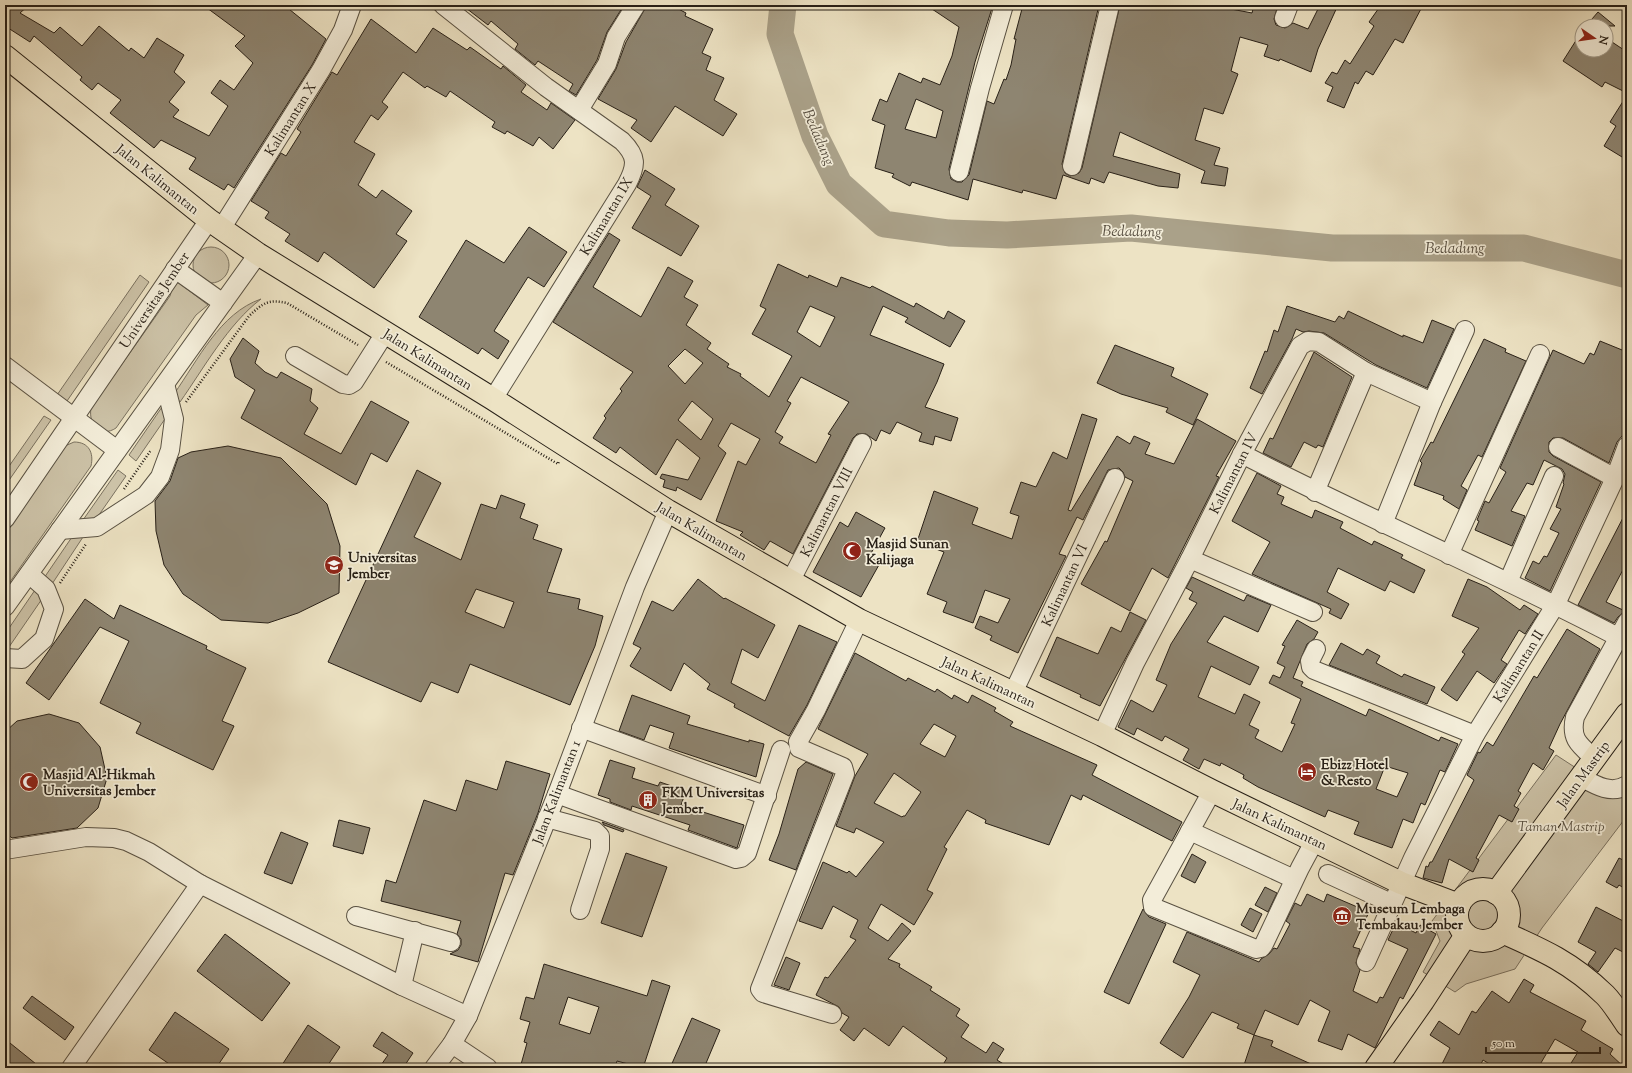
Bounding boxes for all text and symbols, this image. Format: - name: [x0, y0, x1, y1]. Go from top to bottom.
- north arrow: [1574, 18, 1614, 58]
- text: N: [1594, 33, 1612, 46]
- street label: Kalimantan X: [261, 79, 323, 161]
- water label: Bedadung: [796, 106, 839, 170]
- street label: Jalan Kalimantan: [110, 140, 203, 221]
- street label: Kalimantan IX: [576, 174, 639, 260]
- water label: Bedadung: [1102, 221, 1162, 244]
- water label: Bedadung: [1425, 239, 1485, 260]
- street label: Universitas Jember: [116, 248, 196, 353]
- street label: Jalan Kalimantan: [377, 325, 476, 396]
- street label: Kalimantan IV: [1206, 429, 1264, 518]
- street label: Kalimantan VIII: [797, 464, 859, 561]
- street label: Jalan Kalimantan: [651, 498, 750, 567]
- place label: Masjid Sunan Kalijaga: [866, 535, 950, 571]
- mosque icon: Masjid Sunan Kalijaga: [841, 540, 863, 562]
- street label: Kalimantan VI: [1038, 541, 1094, 630]
- place label: Universitas Jember: [347, 549, 417, 585]
- school or university icon: Universitas Jember: [323, 554, 345, 576]
- street label: Kalimantan II: [1489, 627, 1550, 707]
- street label: Jalan Kalimantan: [937, 653, 1039, 714]
- street label: Jalan Mastrip: [1553, 737, 1616, 814]
- street label: Jalan Kalimantan 1: [528, 738, 587, 849]
- place label: Ebizz Hotel & Resto: [1321, 756, 1389, 792]
- hotel icon: Ebizz Hotel & Resto: [1296, 761, 1318, 783]
- place label: Masjid Al-Hikmah Universitas Jember: [43, 766, 157, 802]
- mosque icon: Masjid Al-Hikmah Universitas Jember: [18, 771, 40, 793]
- place label: FKM Universitas Jember: [661, 784, 765, 820]
- building icon: FKM Universitas Jember: [637, 789, 659, 811]
- street label: Jalan Kalimantan: [1228, 795, 1330, 856]
- park label: Taman Mastrip: [1517, 818, 1605, 838]
- place label: Museum Lembaga Tembakau Jember: [1356, 900, 1466, 936]
- museum icon: Museum Lembaga Tembakau Jember: [1331, 905, 1353, 927]
- scale bar: [1486, 1029, 1600, 1055]
- text: 50 m: [1491, 1035, 1515, 1053]

